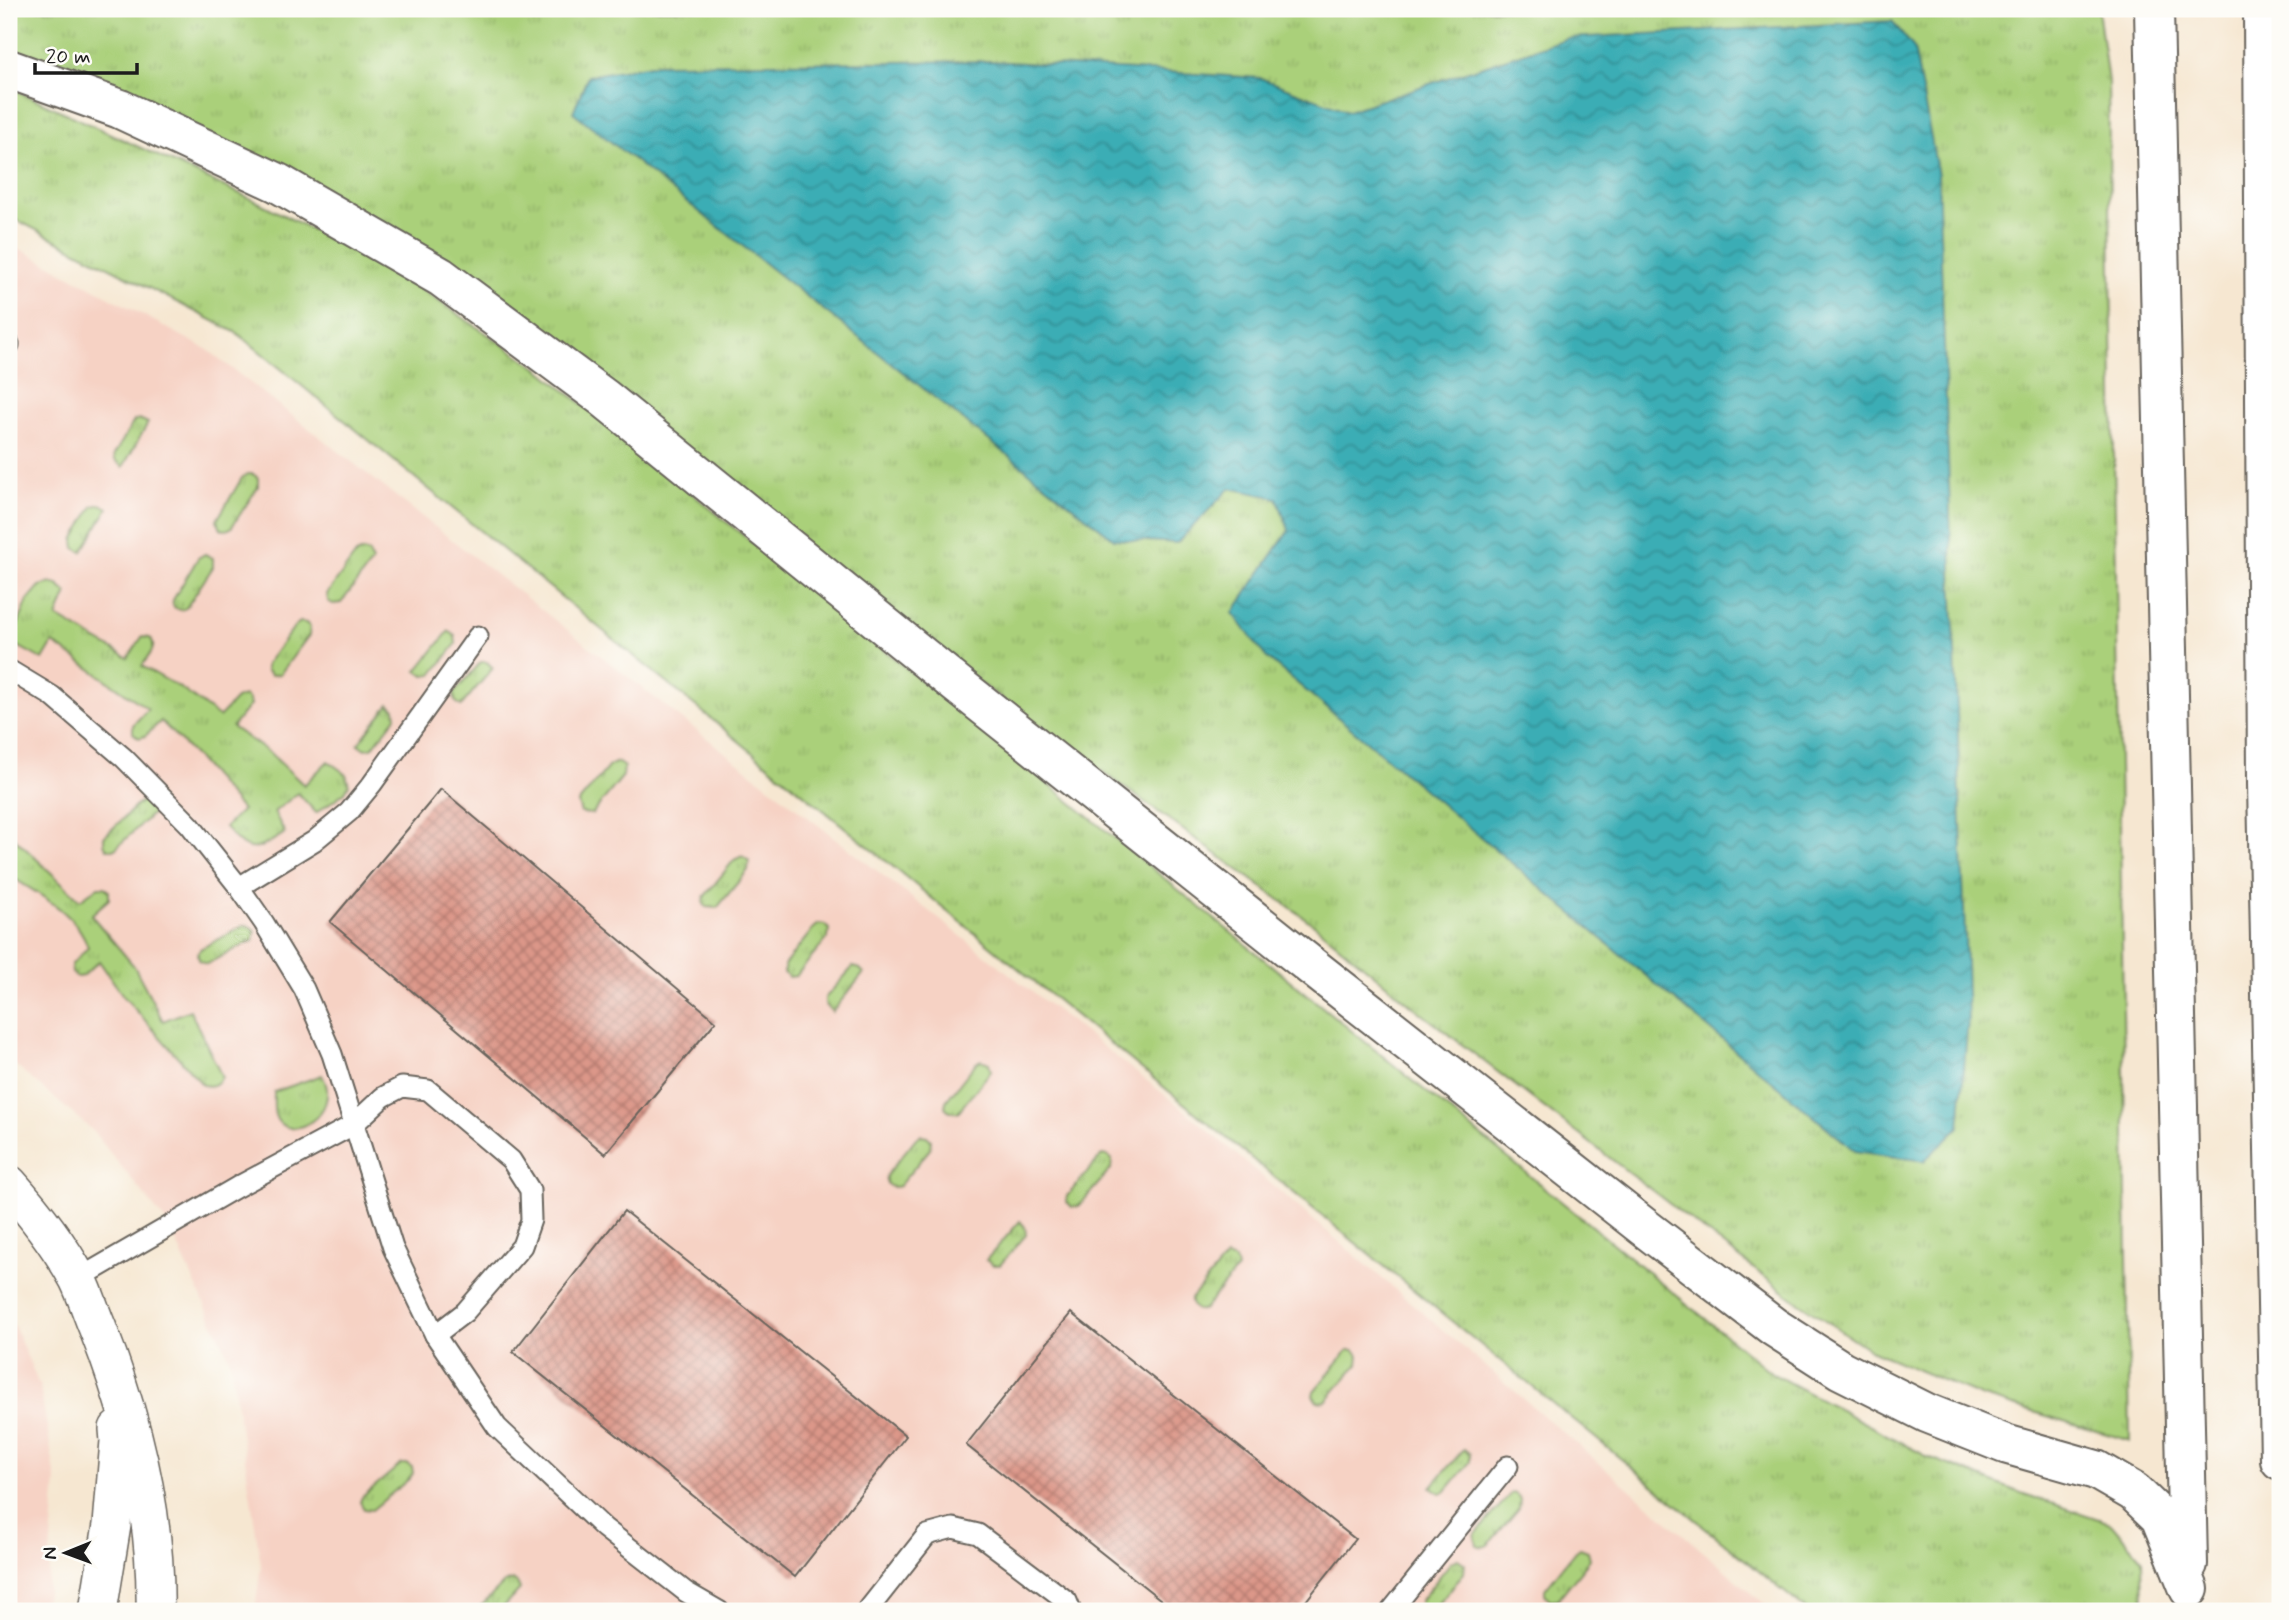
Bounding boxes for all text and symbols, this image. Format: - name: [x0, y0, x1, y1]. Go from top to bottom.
- scale bar: [35, 32, 136, 76]
- text: 20 m: [46, 43, 91, 71]
- north arrow: [32, 1518, 102, 1588]
- text: N: [38, 1547, 63, 1560]

